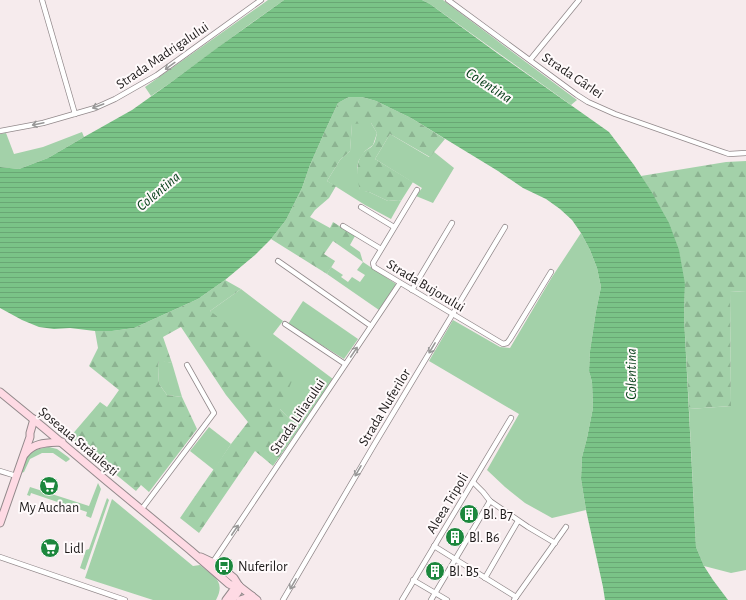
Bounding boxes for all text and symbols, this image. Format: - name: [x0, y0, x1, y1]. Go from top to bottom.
- street label: Strada Madrigalului: [114, 20, 211, 92]
- street label: Strada Gârlei: [539, 50, 606, 101]
- one-way arrow: [164, 62, 175, 70]
- water label: Colentina: [463, 65, 514, 106]
- one-way arrow: [93, 103, 105, 111]
- one-way arrow: [32, 121, 45, 129]
- water label: Colentina: [134, 169, 183, 214]
- street label: Strada Bujorului: [384, 257, 467, 315]
- one-way arrow: [428, 342, 436, 354]
- one-way arrow: [350, 346, 358, 358]
- water label: Colentina: [624, 348, 639, 400]
- street label: Strada Nuferilor: [356, 366, 414, 449]
- street label: Strada Liliacului: [268, 377, 328, 457]
- street label: Șoseaua Străulești: [35, 405, 121, 480]
- one-way arrow: [354, 465, 362, 477]
- street label: Aleea Tripoli: [424, 471, 471, 536]
- supermarket icon: My Auchan: [38, 475, 60, 497]
- place label: My Auchan: [19, 501, 79, 515]
- building icon: Bl. B7: [458, 503, 480, 525]
- place label: Bl. B7: [483, 508, 513, 522]
- one-way arrow: [231, 525, 239, 536]
- building icon: Bl. B6: [444, 526, 466, 548]
- place label: Bl. B6: [469, 531, 500, 545]
- supermarket icon: Lidl: [39, 537, 61, 559]
- place label: Lidl: [64, 542, 84, 556]
- bus stop icon: Nuferilor: [213, 555, 235, 577]
- place label: Nuferilor: [238, 560, 288, 574]
- building icon: Bl. B5: [424, 560, 446, 582]
- place label: Bl. B5: [449, 565, 479, 579]
- one-way arrow: [288, 578, 296, 590]

